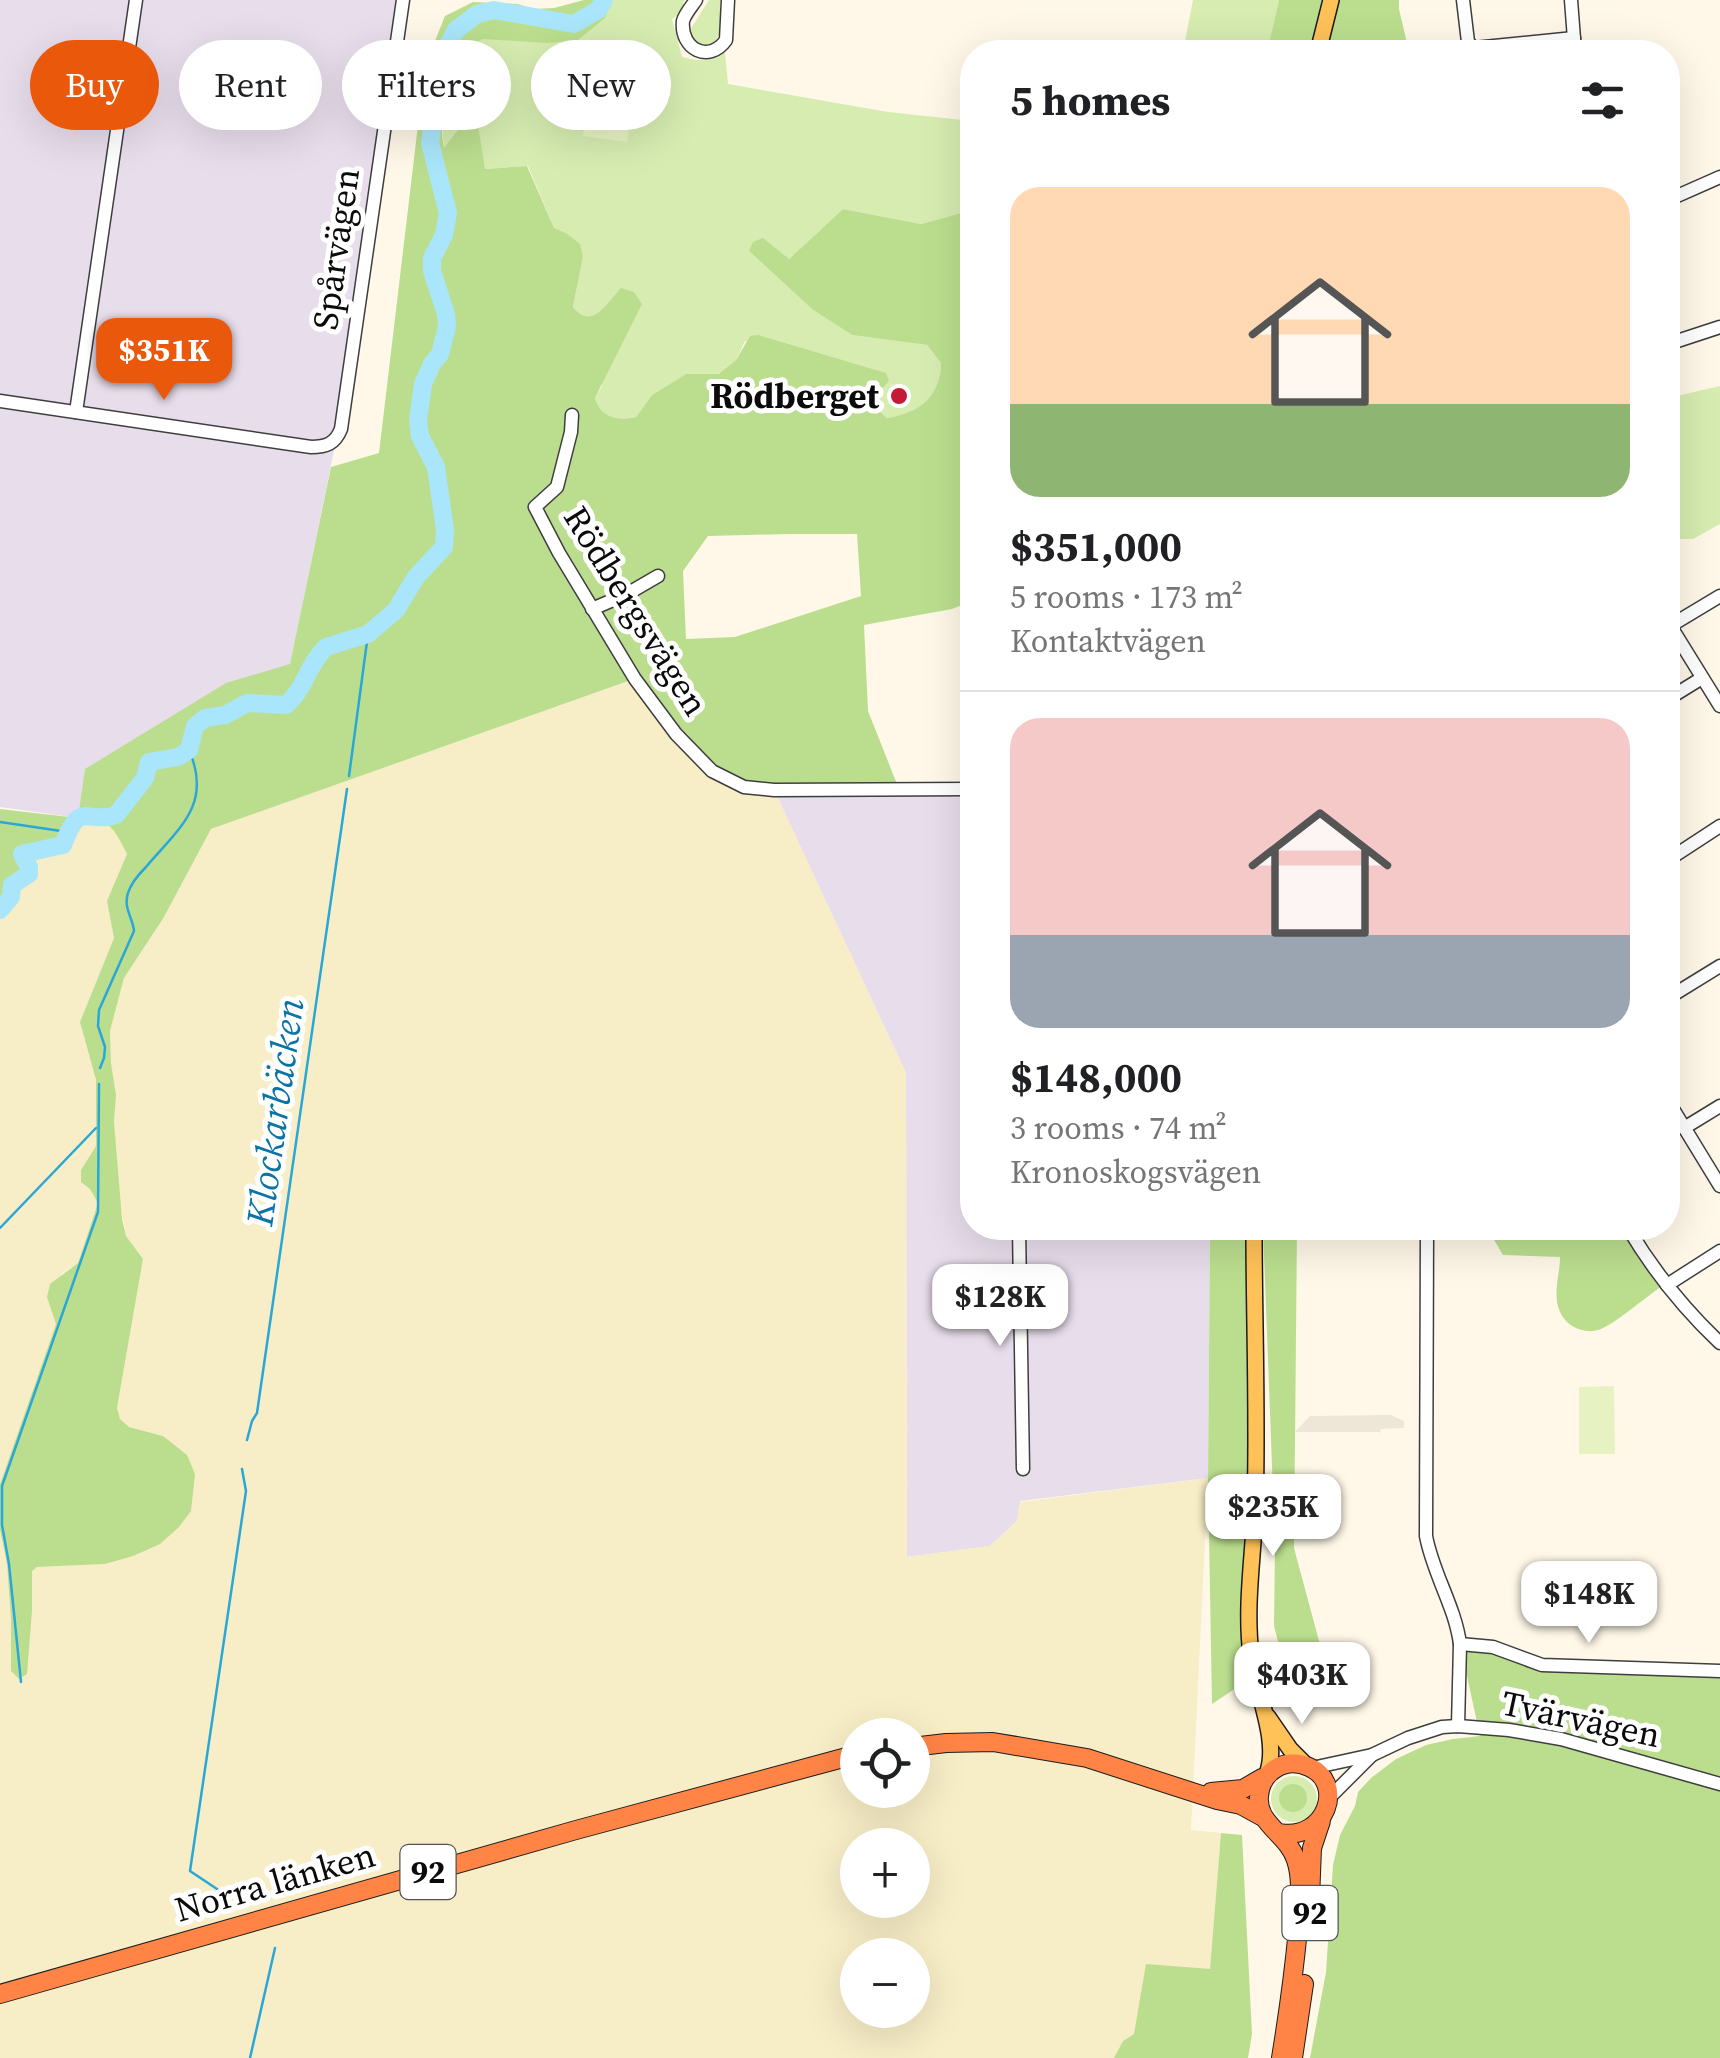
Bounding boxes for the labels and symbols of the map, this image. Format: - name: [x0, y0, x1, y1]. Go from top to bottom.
- street label: Spårvägen: [301, 165, 371, 333]
- pin: $351K: [94, 318, 234, 403]
- place label: Rödberget: [710, 372, 879, 420]
- marker: Rödberget: [888, 385, 910, 407]
- street label: Rödbergsvägen: [552, 497, 720, 725]
- water label: Klockarbäcken: [233, 995, 317, 1230]
- pin: $128K: [930, 1264, 1070, 1349]
- pin: $235K: [1203, 1474, 1343, 1559]
- pin: $148K: [1519, 1561, 1659, 1646]
- pin: $403K: [1232, 1642, 1372, 1727]
- street label: Tvärvägen: [1497, 1679, 1665, 1759]
- street label: Norra länken: [169, 1831, 381, 1933]
- road number: 92: [400, 1845, 456, 1899]
- road number: 92: [1282, 1886, 1338, 1940]

